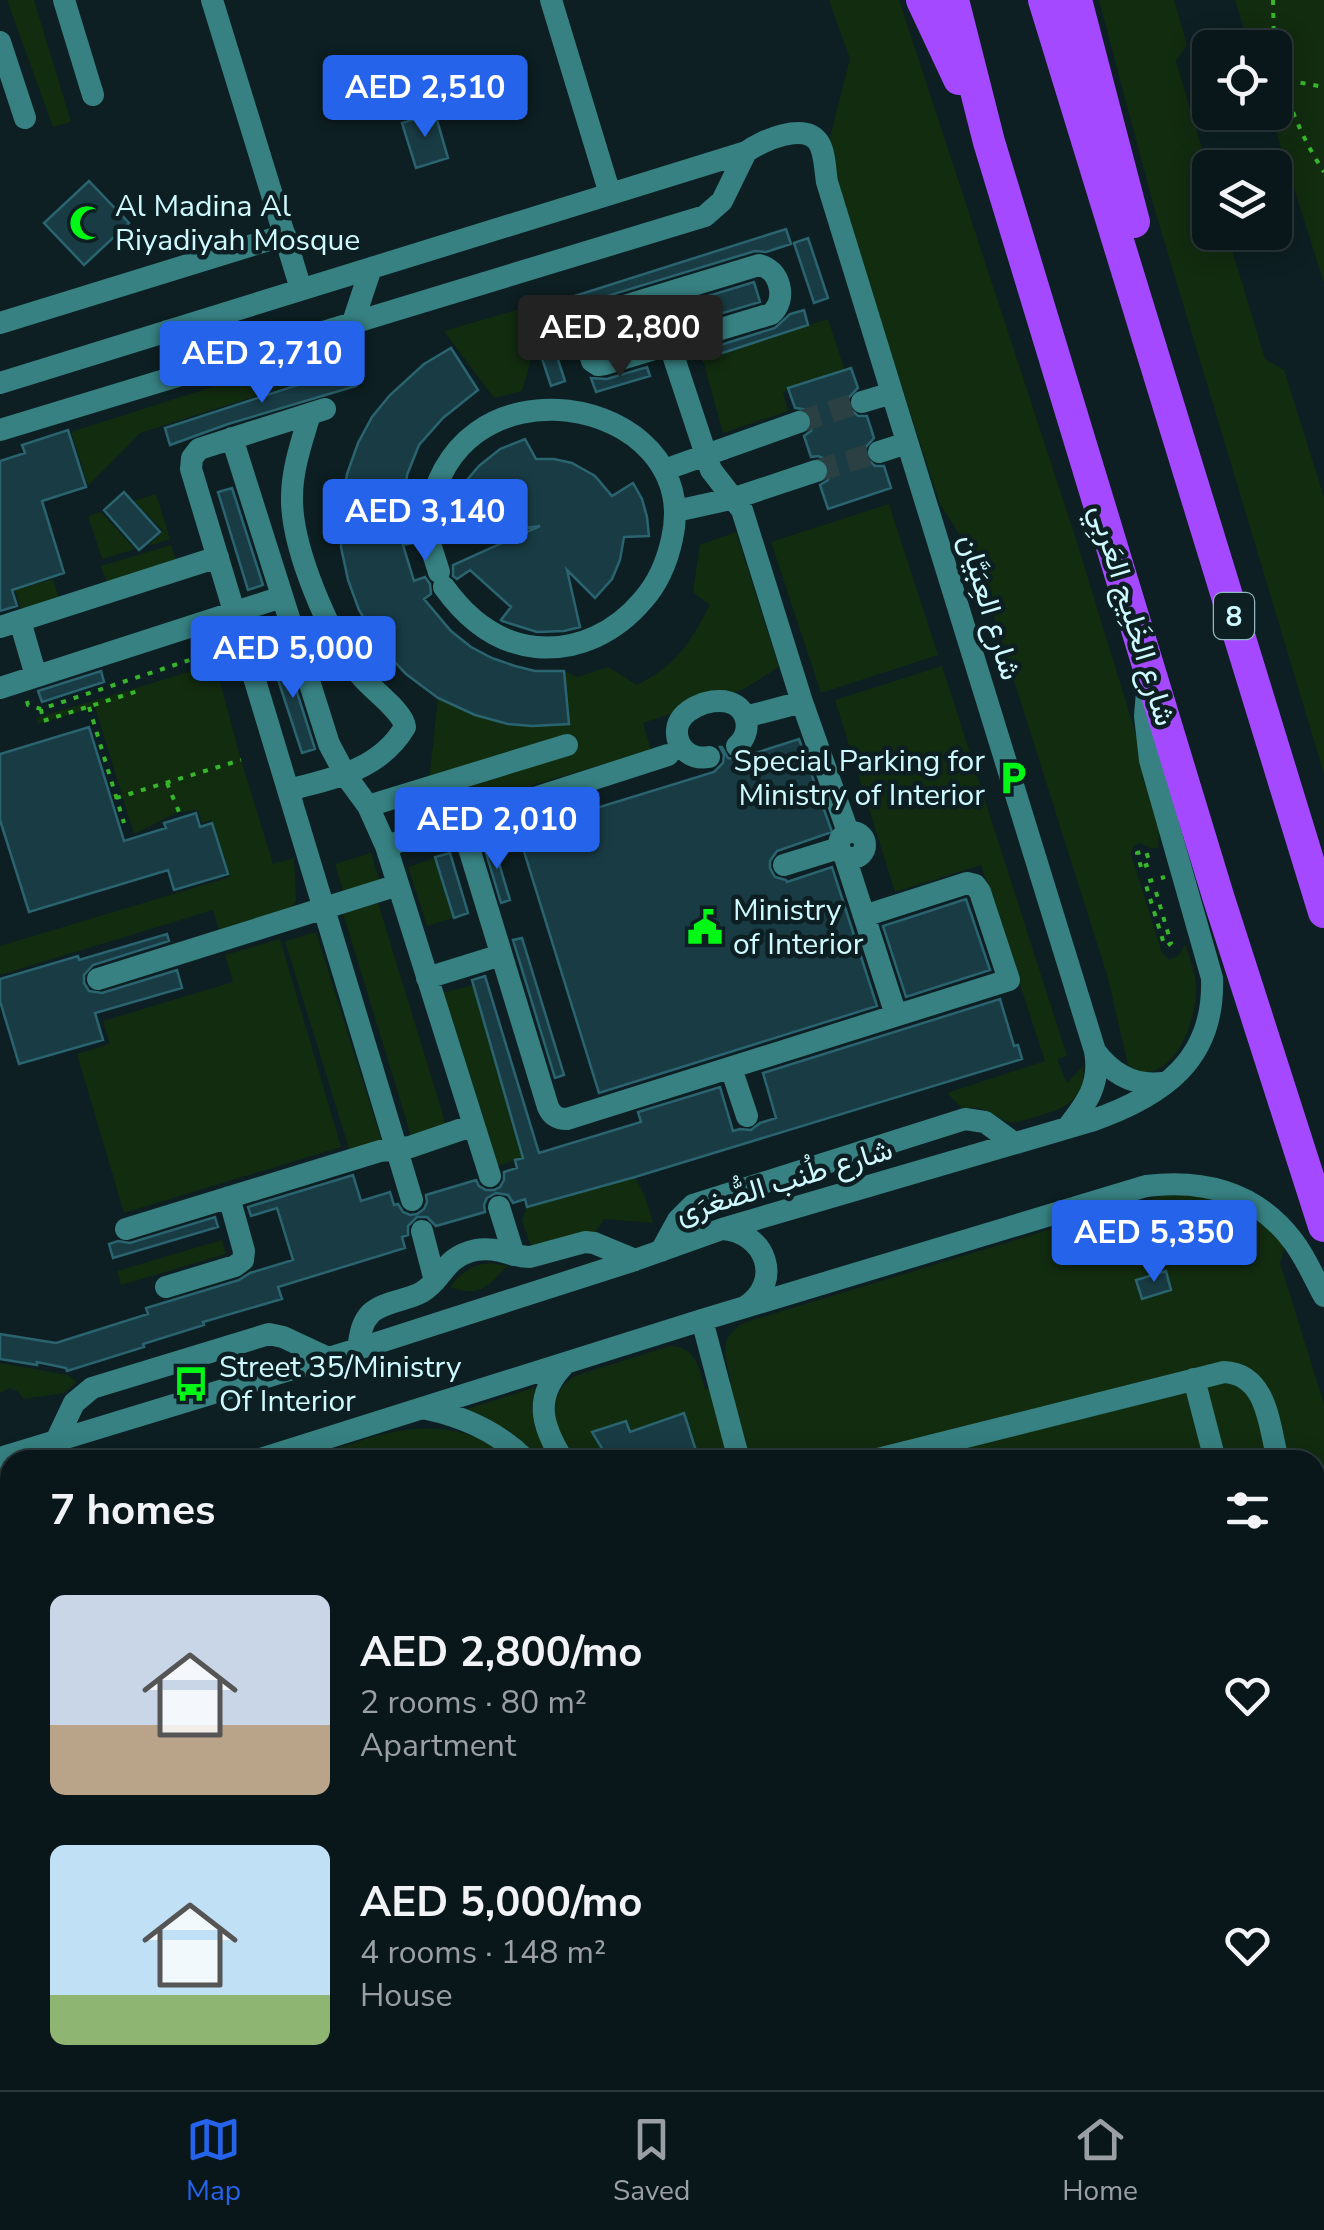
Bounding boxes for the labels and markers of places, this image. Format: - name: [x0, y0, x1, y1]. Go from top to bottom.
- pin: AED 2,510: [311, 55, 539, 140]
- place label: Al Madina Al Riyadiyah Mosque: [115, 186, 360, 261]
- mosque icon: Al Madina Al Riyadiyah Mosque: [68, 204, 106, 242]
- pin: AED 2,800: [506, 295, 734, 380]
- pin: AED 2,710: [148, 321, 376, 406]
- pin: AED 3,140: [311, 479, 539, 564]
- pin: AED 5,000: [179, 616, 407, 701]
- place label: Special Parking for Ministry of Interior: [734, 741, 985, 816]
- parking icon: Special Parking for Ministry of Interior: [994, 759, 1032, 797]
- pin: AED 2,010: [383, 787, 611, 872]
- place label: Ministry of Interior: [733, 890, 864, 965]
- public building icon: Ministry of Interior: [686, 908, 724, 946]
- pin: AED 5,350: [1040, 1200, 1268, 1285]
- place label: Street 35/Ministry Of Interior: [219, 1347, 462, 1422]
- bus stop icon: Street 35/Ministry Of Interior: [172, 1365, 210, 1403]

